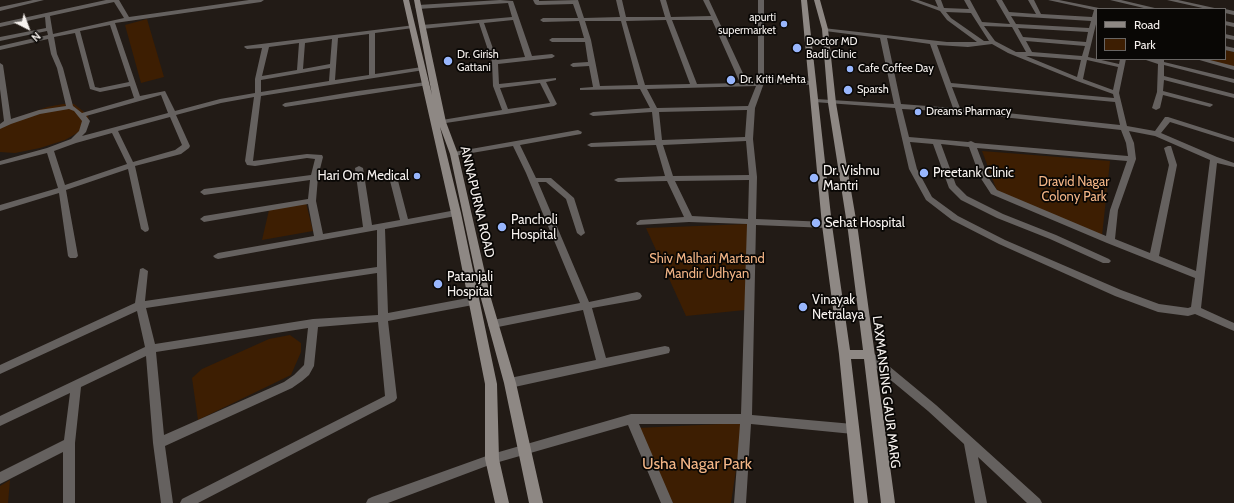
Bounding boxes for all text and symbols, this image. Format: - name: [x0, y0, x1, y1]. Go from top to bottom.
- north arrow: [8, 8, 48, 48]
- legend: [1096, 8, 1226, 60]
- place label: apurti supermarket: [718, 11, 776, 37]
- text: Road: [1134, 17, 1160, 32]
- marker: apurti supermarket: [779, 19, 789, 29]
- text: N: [28, 29, 44, 45]
- place label: Doctor MD Badli Clinic: [806, 35, 858, 61]
- text: Park: [1134, 37, 1156, 52]
- marker: Doctor MD Badli Clinic: [791, 42, 803, 54]
- place label: Dr. Girish Gattani: [457, 48, 499, 74]
- marker: Dr. Girish Gattani: [442, 55, 454, 67]
- place label: Cafe Coffee Day: [858, 62, 934, 76]
- marker: Cafe Coffee Day: [845, 64, 855, 74]
- place label: Dr. Kriti Mehta: [740, 73, 806, 87]
- marker: Dr. Kriti Mehta: [725, 74, 737, 86]
- place label: Sparsh: [857, 83, 889, 97]
- marker: Sparsh: [842, 84, 854, 96]
- place label: Dreams Pharmacy: [926, 105, 1011, 119]
- marker: Dreams Pharmacy: [913, 107, 923, 117]
- street label: ANNAPURNA ROAD: [457, 145, 497, 259]
- place label: Dr. Vishnu Mantri: [823, 163, 879, 194]
- place label: Preetank Clinic: [933, 165, 1014, 181]
- marker: Preetank Clinic: [918, 167, 930, 179]
- place label: Hari Om Medical: [317, 168, 409, 184]
- marker: Hari Om Medical: [412, 171, 422, 181]
- marker: Dr. Vishnu Mantri: [808, 172, 820, 184]
- park label: Dravid Nagar Colony Park: [1039, 174, 1109, 205]
- place label: Pancholi Hospital: [511, 212, 558, 243]
- place label: Sehat Hospital: [825, 215, 905, 231]
- marker: Sehat Hospital: [810, 217, 822, 229]
- marker: Pancholi Hospital: [496, 221, 508, 233]
- park label: Shiv Malhari Martand Mandir Udhyan: [649, 251, 765, 282]
- place label: Patanjali Hospital: [447, 269, 493, 300]
- marker: Patanjali Hospital: [432, 278, 444, 290]
- place label: Vinayak Netralaya: [812, 292, 864, 323]
- marker: Vinayak Netralaya: [797, 301, 809, 313]
- street label: LAXMANSING GAUR MARG: [869, 315, 903, 469]
- park label: Usha Nagar Park: [642, 454, 752, 474]

